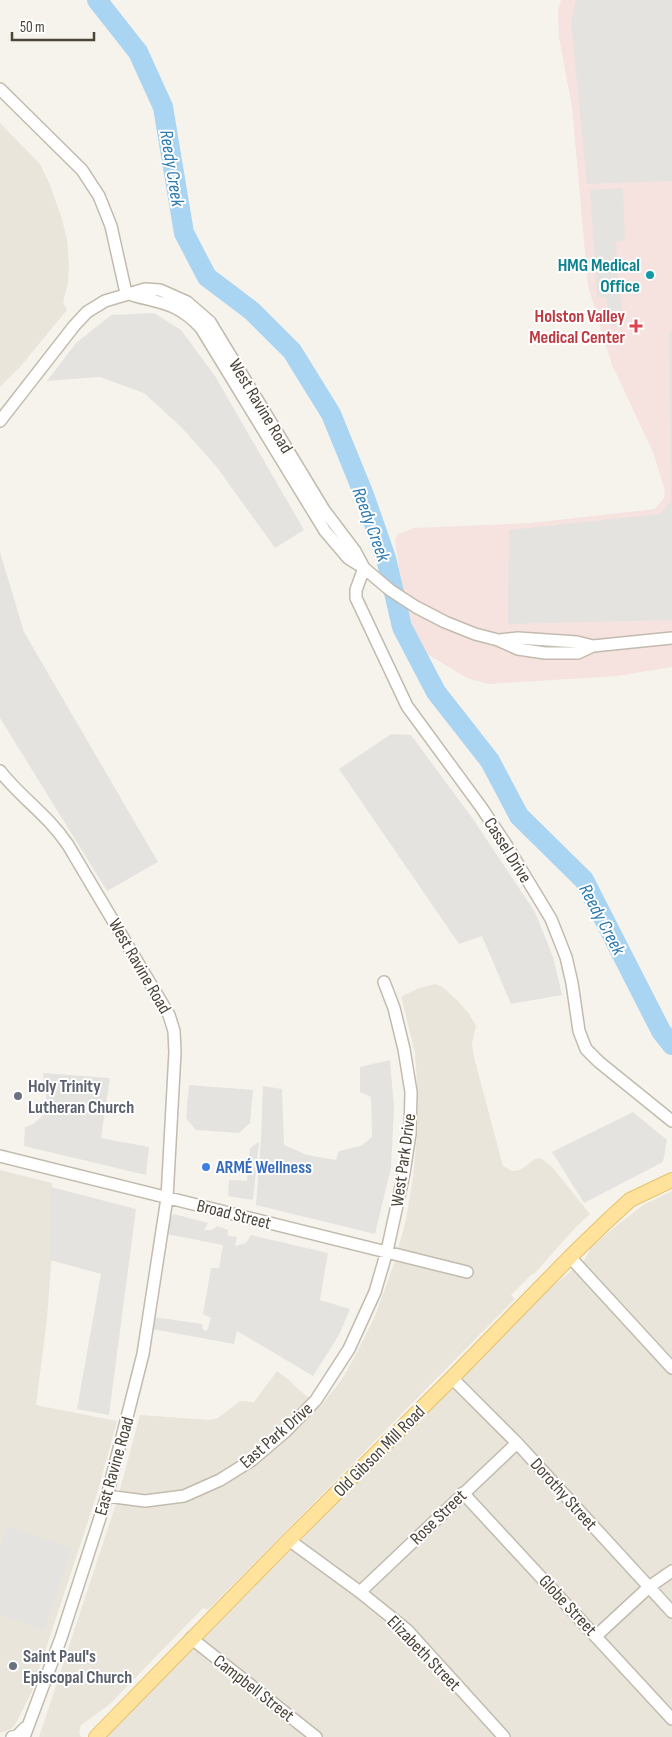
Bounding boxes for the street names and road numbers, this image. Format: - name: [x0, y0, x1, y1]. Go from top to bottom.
- street label: West Ravine Road: [224, 355, 297, 457]
- street label: Cassel Drive: [479, 814, 536, 887]
- street label: West Ravine Road: [104, 915, 175, 1018]
- street label: West Park Drive: [387, 1112, 420, 1208]
- street label: Broad Street: [195, 1195, 274, 1234]
- street label: East Park Drive: [236, 1398, 317, 1473]
- street label: Old Gibson Mill Road: [329, 1401, 429, 1501]
- street label: East Ravine Road: [90, 1414, 139, 1518]
- street label: Dorothy Street: [526, 1454, 602, 1535]
- street label: Rose Street: [406, 1485, 471, 1549]
- street label: Globe Street: [534, 1571, 601, 1640]
- street label: Elizabeth Street: [383, 1611, 465, 1696]
- street label: Campbell Street: [209, 1650, 299, 1727]

